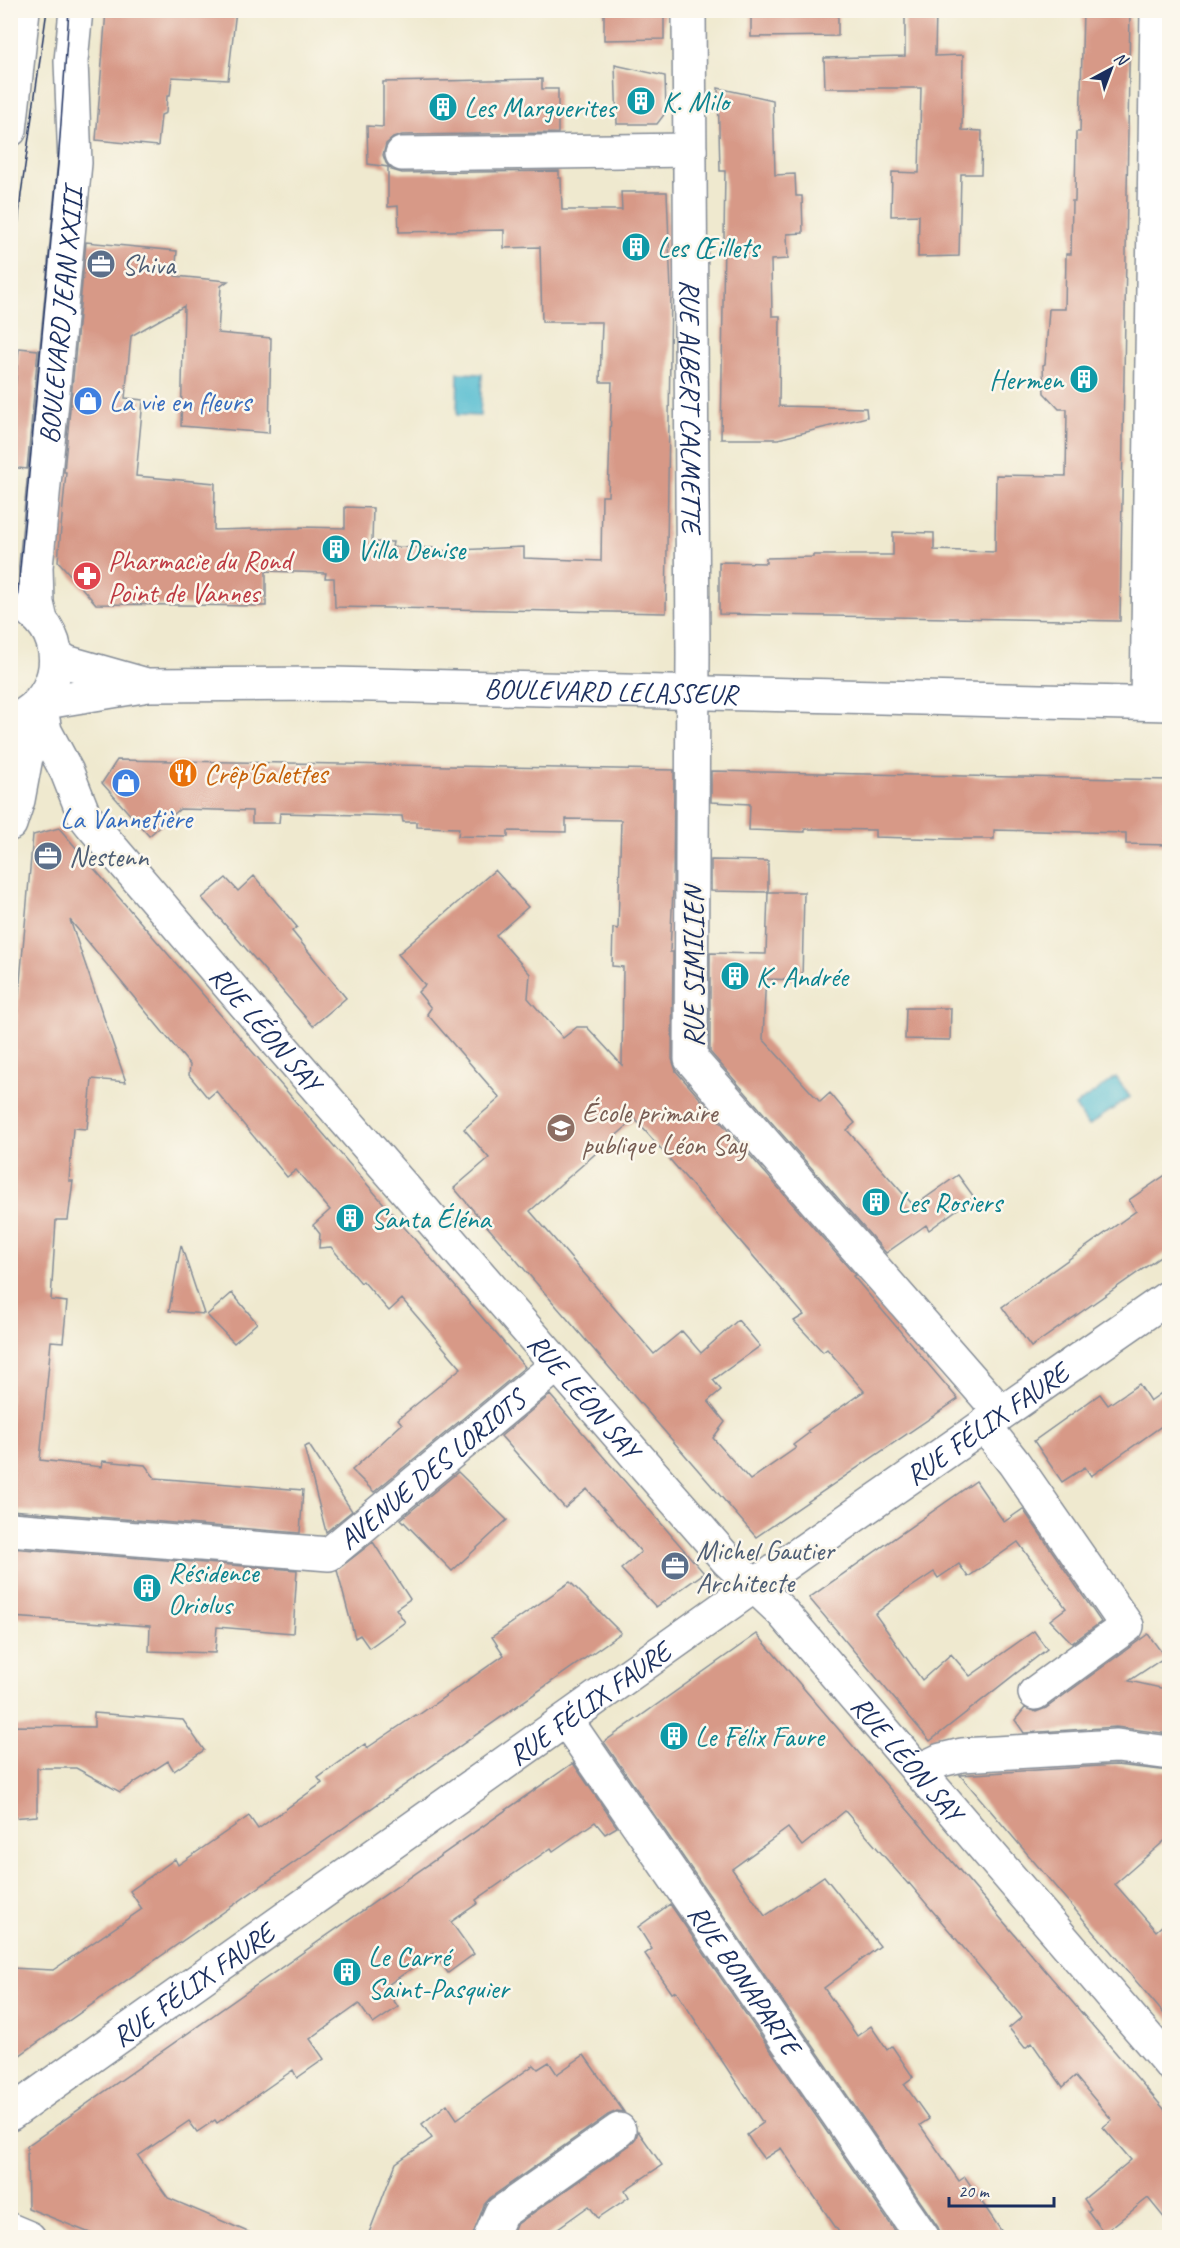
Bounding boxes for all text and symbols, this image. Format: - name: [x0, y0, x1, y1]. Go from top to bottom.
- north arrow: [1081, 39, 1141, 99]
- text: N: [1110, 48, 1133, 71]
- place label: K. Milo: [662, 84, 732, 119]
- building icon: K. Milo: [625, 85, 657, 117]
- place label: Les Marguerites: [464, 90, 618, 125]
- building icon: Les Marguerites: [427, 91, 459, 123]
- street label: BOULEVARD JEAN XXIII: [31, 180, 91, 445]
- place label: Les Œillets: [657, 230, 761, 265]
- building icon: Les Œillets: [620, 231, 652, 263]
- place label: Shiva: [122, 247, 177, 282]
- office icon: Shiva: [85, 248, 117, 280]
- street label: RUE ALBERT CALMETTE: [673, 279, 710, 536]
- place label: Hermen: [989, 362, 1064, 397]
- building icon: Hermen: [1068, 363, 1100, 395]
- place label: La vie en fleurs: [109, 384, 253, 419]
- shop icon: La vie en fleurs: [72, 385, 104, 417]
- place label: Villa Denise: [357, 532, 467, 567]
- building icon: Villa Denise: [320, 533, 352, 565]
- place label: Pharmacie du Rond Point de Vannes: [108, 543, 295, 610]
- pharmacy icon: Pharmacie du Rond Point de Vannes: [71, 560, 103, 592]
- street label: BOULEVARD LELASSEUR: [484, 670, 740, 711]
- place label: Crêp'Galettes: [204, 756, 330, 791]
- restaurant icon: Crêp'Galettes: [167, 757, 199, 789]
- shop icon: La Vannetière: [110, 767, 142, 799]
- place label: La Vannetière: [60, 801, 194, 836]
- place label: Nestenn: [69, 839, 150, 874]
- office icon: Nestenn: [32, 840, 64, 872]
- street label: RUE SIMILIEN: [676, 883, 711, 1047]
- street label: RUE LÉON SAY: [203, 959, 332, 1102]
- place label: K. Andrée: [756, 959, 850, 994]
- building icon: K. Andrée: [719, 960, 751, 992]
- place label: École primaire publique Léon Say: [582, 1095, 749, 1162]
- school or university icon: École primaire publique Léon Say: [545, 1112, 577, 1144]
- place label: Les Rosiers: [897, 1185, 1004, 1220]
- building icon: Les Rosiers: [860, 1186, 892, 1218]
- place label: Santa Éléna: [371, 1201, 492, 1236]
- building icon: Santa Éléna: [334, 1202, 366, 1234]
- street label: RUE LÉON SAY: [521, 1326, 651, 1469]
- street label: RUE FÉLIX FAURE: [898, 1353, 1077, 1492]
- street label: AVENUE DES LORIOTS: [331, 1380, 534, 1557]
- place label: Michel Gautier Architecte: [696, 1533, 836, 1600]
- office icon: Michel Gautier Architecte: [659, 1550, 691, 1582]
- place label: Résidence Oriolus: [168, 1555, 261, 1622]
- building icon: Résidence Oriolus: [131, 1572, 163, 1604]
- street label: RUE FÉLIX FAURE: [501, 1632, 679, 1773]
- street label: RUE LÉON SAY: [844, 1688, 974, 1831]
- place label: Le Félix Faure: [695, 1719, 826, 1754]
- building icon: Le Félix Faure: [658, 1720, 690, 1752]
- street label: RUE BONAPARTE: [681, 1897, 811, 2064]
- street label: RUE FÉLIX FAURE: [105, 1913, 283, 2054]
- place label: Le Carré Saint-Pasquier: [368, 1939, 511, 2006]
- building icon: Le Carré Saint-Pasquier: [331, 1956, 363, 1988]
- scale bar: [949, 2170, 1054, 2208]
- text: 20 m: [958, 2180, 991, 2202]

